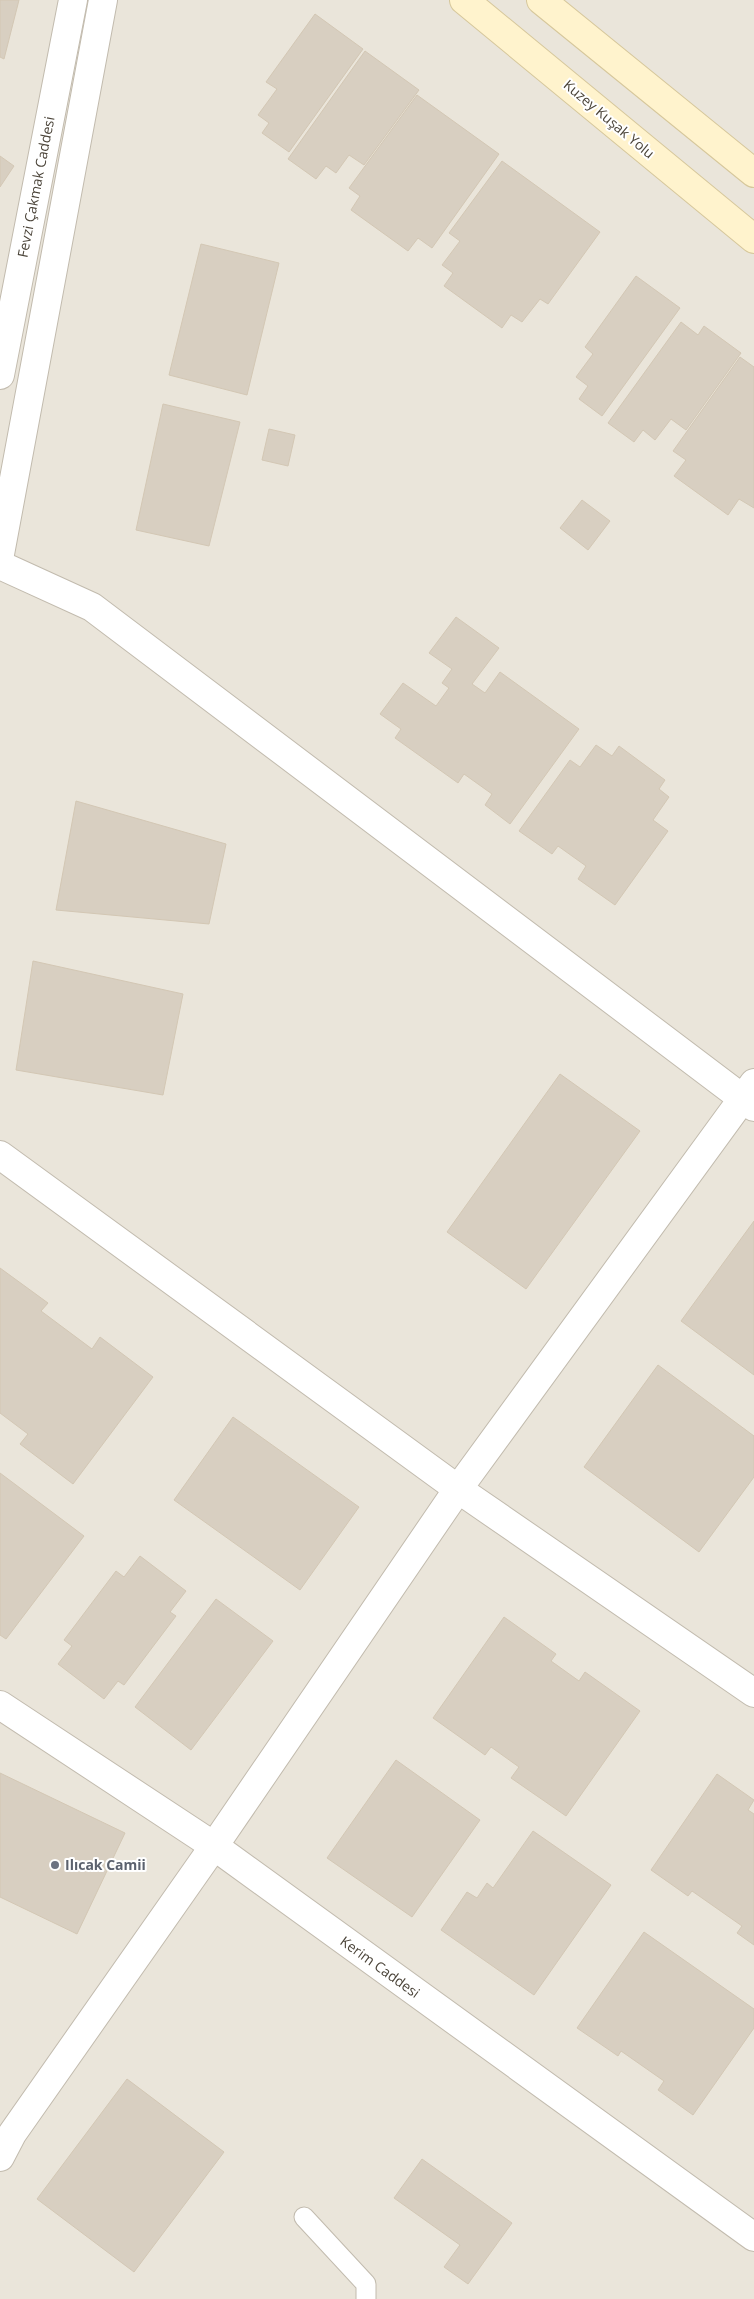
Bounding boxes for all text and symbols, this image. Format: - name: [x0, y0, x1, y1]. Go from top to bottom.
- street label: Kuzey Kuşak Yolu: [560, 75, 659, 162]
- street label: Fevzi Çakmak Caddesi: [13, 115, 59, 259]
- place label: Ilıcak Camii: [65, 1855, 146, 1874]
- marker: Ilıcak Camii: [49, 1859, 61, 1871]
- street label: Kerim Caddesi: [337, 1931, 424, 2002]

